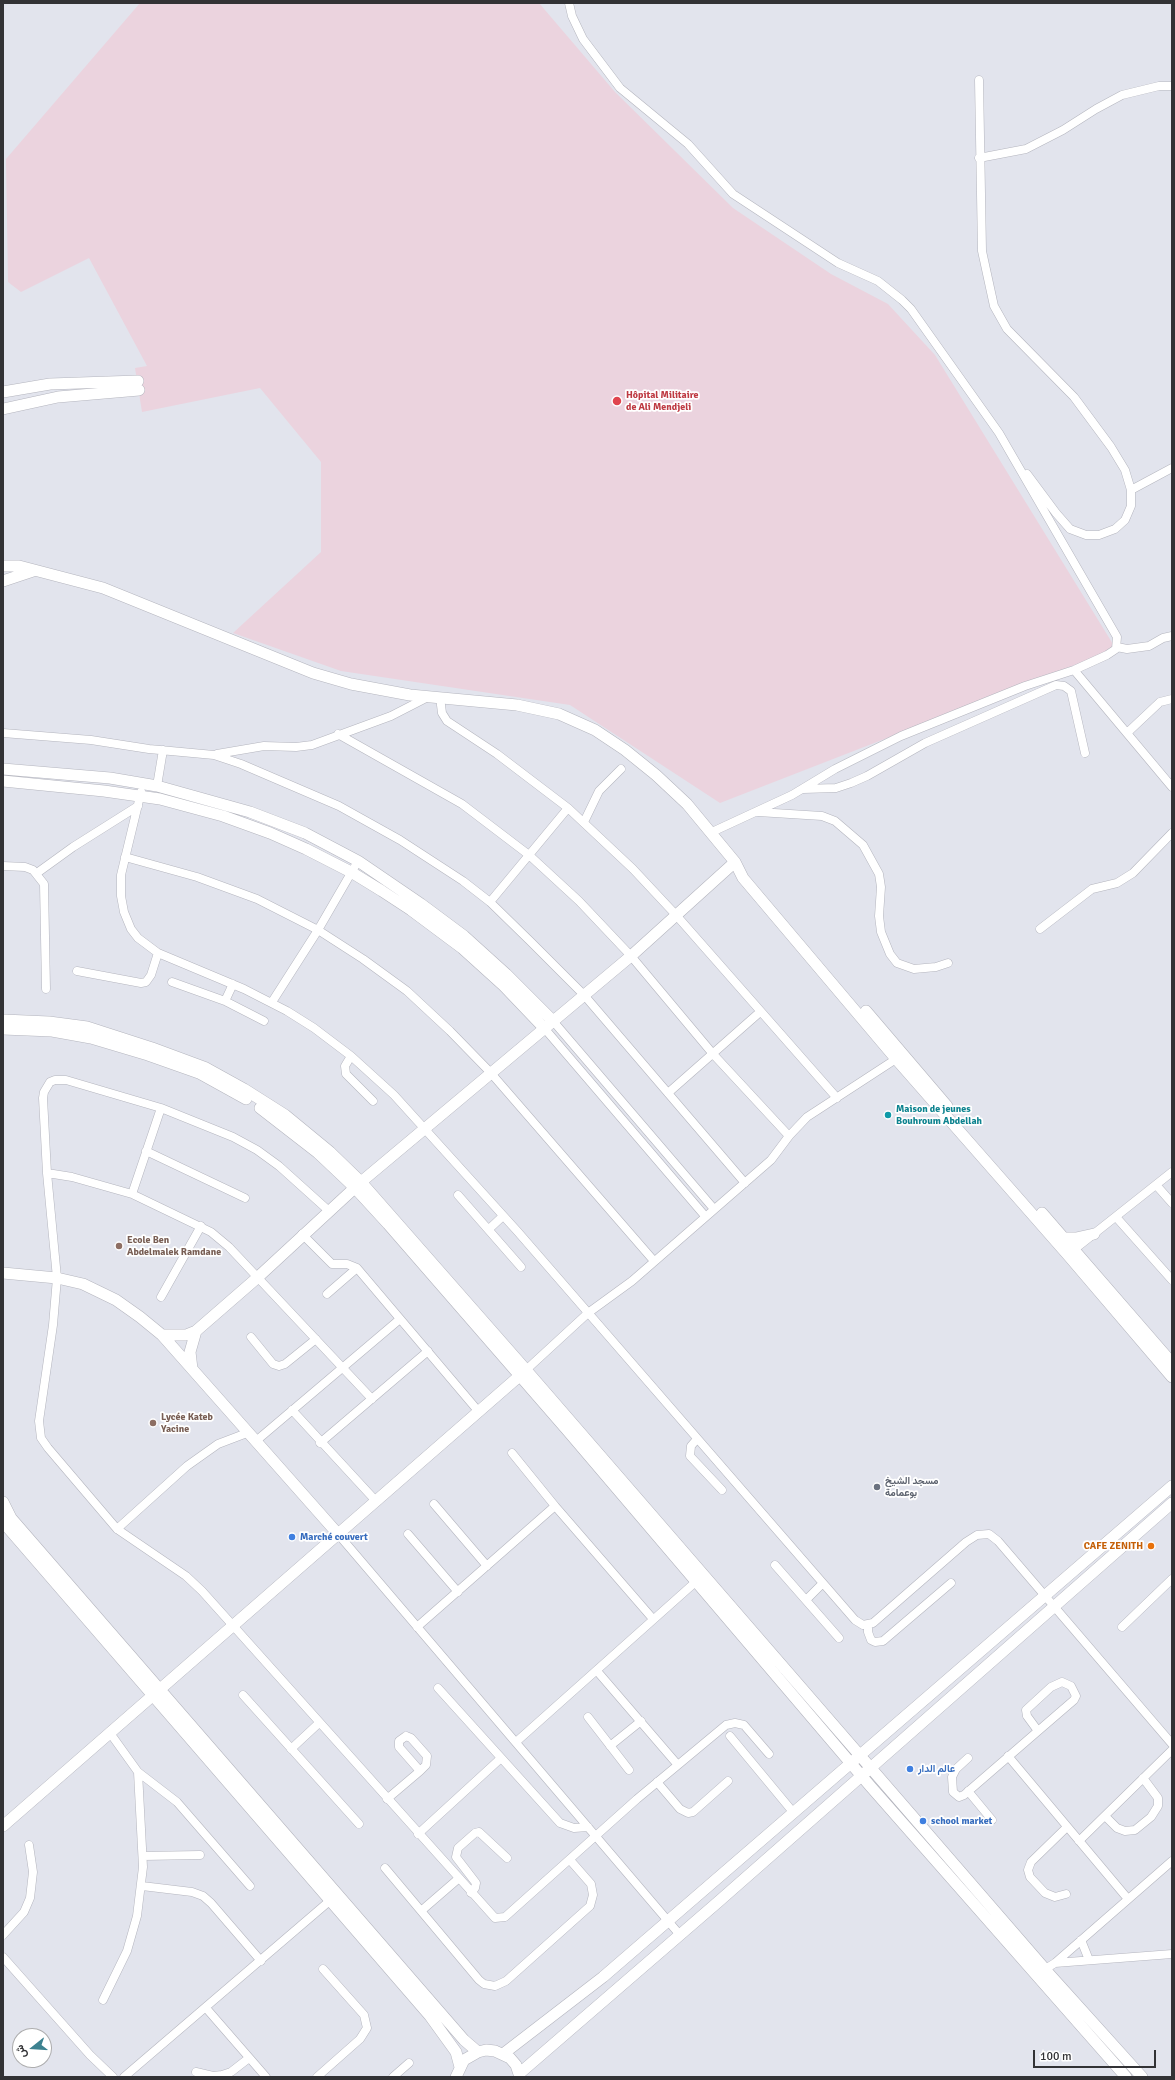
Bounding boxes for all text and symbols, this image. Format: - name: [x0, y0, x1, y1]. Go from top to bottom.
- place label: Hôpital Militaire de Ali Mendjeli: [626, 389, 699, 412]
- marker: Hôpital Militaire de Ali Mendjeli: [611, 395, 623, 407]
- place label: Maison de jeunes Bouhroum Abdellah: [896, 1103, 982, 1126]
- marker: Maison de jeunes Bouhroum Abdellah: [883, 1110, 893, 1120]
- place label: Ecole Ben Abdelmalek Ramdane: [127, 1234, 221, 1258]
- marker: Ecole Ben Abdelmalek Ramdane: [114, 1241, 124, 1251]
- place label: Lycée Kateb Yacine: [161, 1411, 213, 1434]
- marker: Lycée Kateb Yacine: [148, 1418, 158, 1428]
- place label: مسجد الشيخ بوعمامة: [885, 1475, 939, 1498]
- marker: مسجد الشيخ بوعمامة: [872, 1482, 882, 1492]
- place label: Marché couvert: [300, 1531, 368, 1543]
- marker: Marché couvert: [287, 1532, 297, 1542]
- place label: CAFE ZENITH: [1084, 1540, 1143, 1552]
- marker: CAFE ZENITH: [1146, 1541, 1156, 1551]
- place label: عالم الدار: [918, 1763, 955, 1775]
- marker: عالم الدار: [905, 1764, 915, 1774]
- place label: school market: [931, 1815, 992, 1827]
- marker: school market: [918, 1816, 928, 1826]
- north arrow: [12, 2028, 52, 2068]
- scale bar: [1035, 2042, 1158, 2068]
- text: ش: [13, 2043, 29, 2060]
- text: 100 m: [1040, 2049, 1072, 2064]

